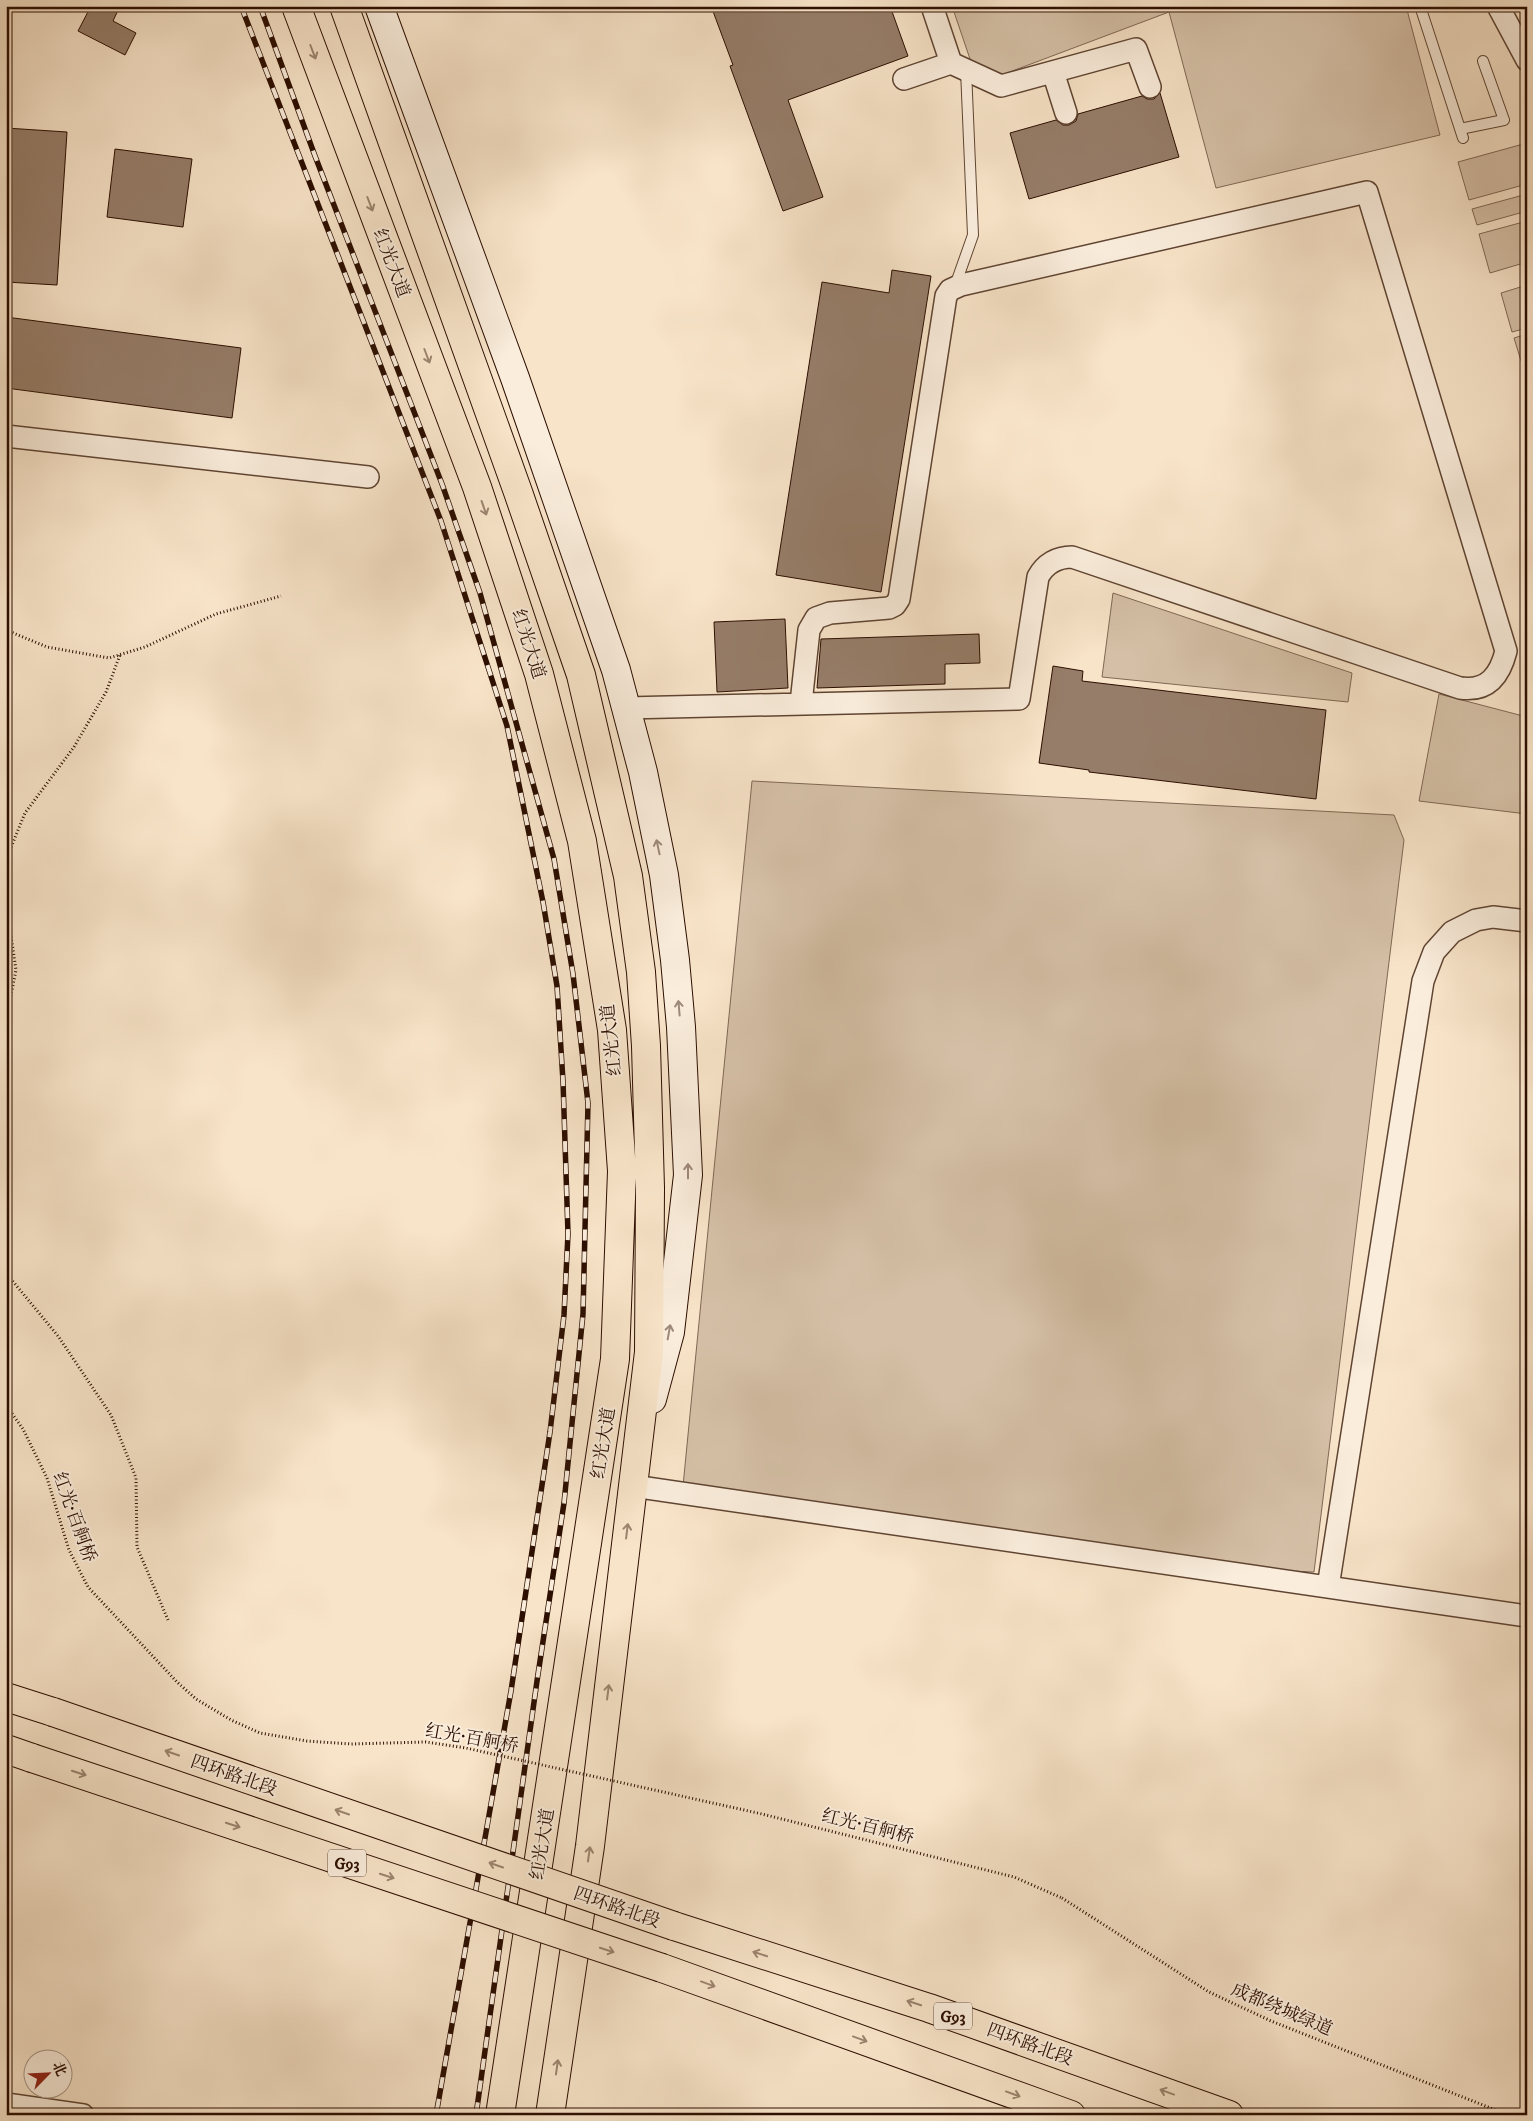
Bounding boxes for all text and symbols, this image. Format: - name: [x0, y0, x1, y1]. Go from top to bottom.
- one-way arrow: [309, 44, 318, 59]
- one-way arrow: [366, 196, 375, 211]
- street label: 红光大道: [368, 226, 414, 301]
- one-way arrow: [423, 348, 432, 363]
- one-way arrow: [479, 500, 489, 516]
- street label: 红光大道: [506, 607, 550, 682]
- one-way arrow: [653, 840, 662, 856]
- one-way arrow: [675, 1001, 684, 1017]
- street label: 红光大道: [597, 1003, 627, 1077]
- one-way arrow: [683, 1163, 693, 1179]
- one-way arrow: [665, 1324, 675, 1340]
- street label: 红光大道: [587, 1406, 620, 1480]
- street label: 红光·百舸桥: [48, 1469, 101, 1565]
- one-way arrow: [622, 1523, 632, 1539]
- one-way arrow: [603, 1685, 613, 1701]
- street label: 红光·百舸桥: [423, 1720, 520, 1758]
- one-way arrow: [164, 1748, 180, 1757]
- street label: 四环路北段: [188, 1751, 280, 1801]
- one-way arrow: [70, 1769, 86, 1778]
- street label: 红光·百舸桥: [819, 1805, 916, 1849]
- one-way arrow: [335, 1807, 350, 1816]
- street label: 红光大道: [526, 1807, 559, 1881]
- one-way arrow: [224, 1820, 240, 1830]
- one-way arrow: [584, 1846, 594, 1862]
- road number: G93: [328, 1850, 366, 1876]
- one-way arrow: [488, 1860, 504, 1869]
- one-way arrow: [379, 1872, 394, 1881]
- street label: 四环路北段: [571, 1883, 663, 1933]
- one-way arrow: [599, 1945, 615, 1955]
- one-way arrow: [752, 1948, 768, 1958]
- street label: 成都绕城绿道: [1228, 1979, 1336, 2041]
- one-way arrow: [699, 1980, 715, 1989]
- one-way arrow: [907, 1998, 923, 2007]
- road number: G93: [934, 2002, 972, 2030]
- street label: 四环路北段: [984, 2019, 1076, 2071]
- one-way arrow: [852, 2035, 868, 2044]
- north arrow: [22, 2048, 72, 2098]
- text: 北: [48, 2059, 70, 2079]
- one-way arrow: [553, 2059, 563, 2075]
- one-way arrow: [1159, 2087, 1175, 2097]
- one-way arrow: [1005, 2090, 1021, 2099]

